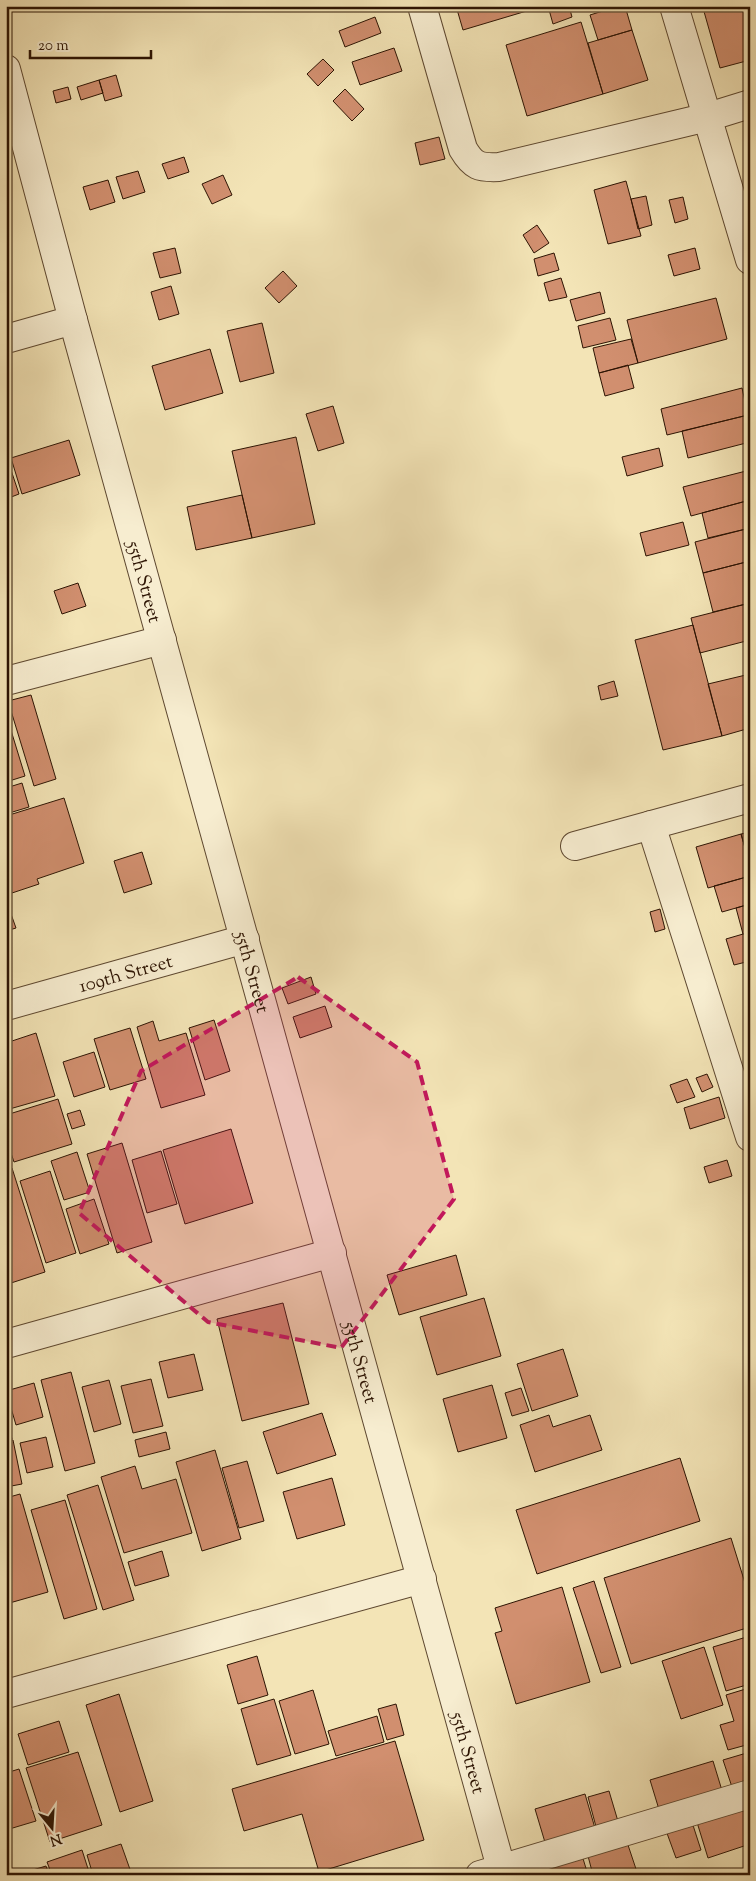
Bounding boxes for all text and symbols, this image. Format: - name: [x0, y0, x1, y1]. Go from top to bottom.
- scale bar: [30, 28, 151, 60]
- text: 20 m: [38, 36, 69, 57]
- street label: 55th Street: [118, 537, 167, 627]
- street label: 55th Street: [226, 927, 275, 1017]
- street label: 109th Street: [76, 949, 177, 1001]
- street label: 55th Street: [334, 1318, 383, 1407]
- street label: 55th Street: [442, 1708, 491, 1798]
- north arrow: [28, 1804, 78, 1854]
- text: N: [47, 1827, 64, 1850]

